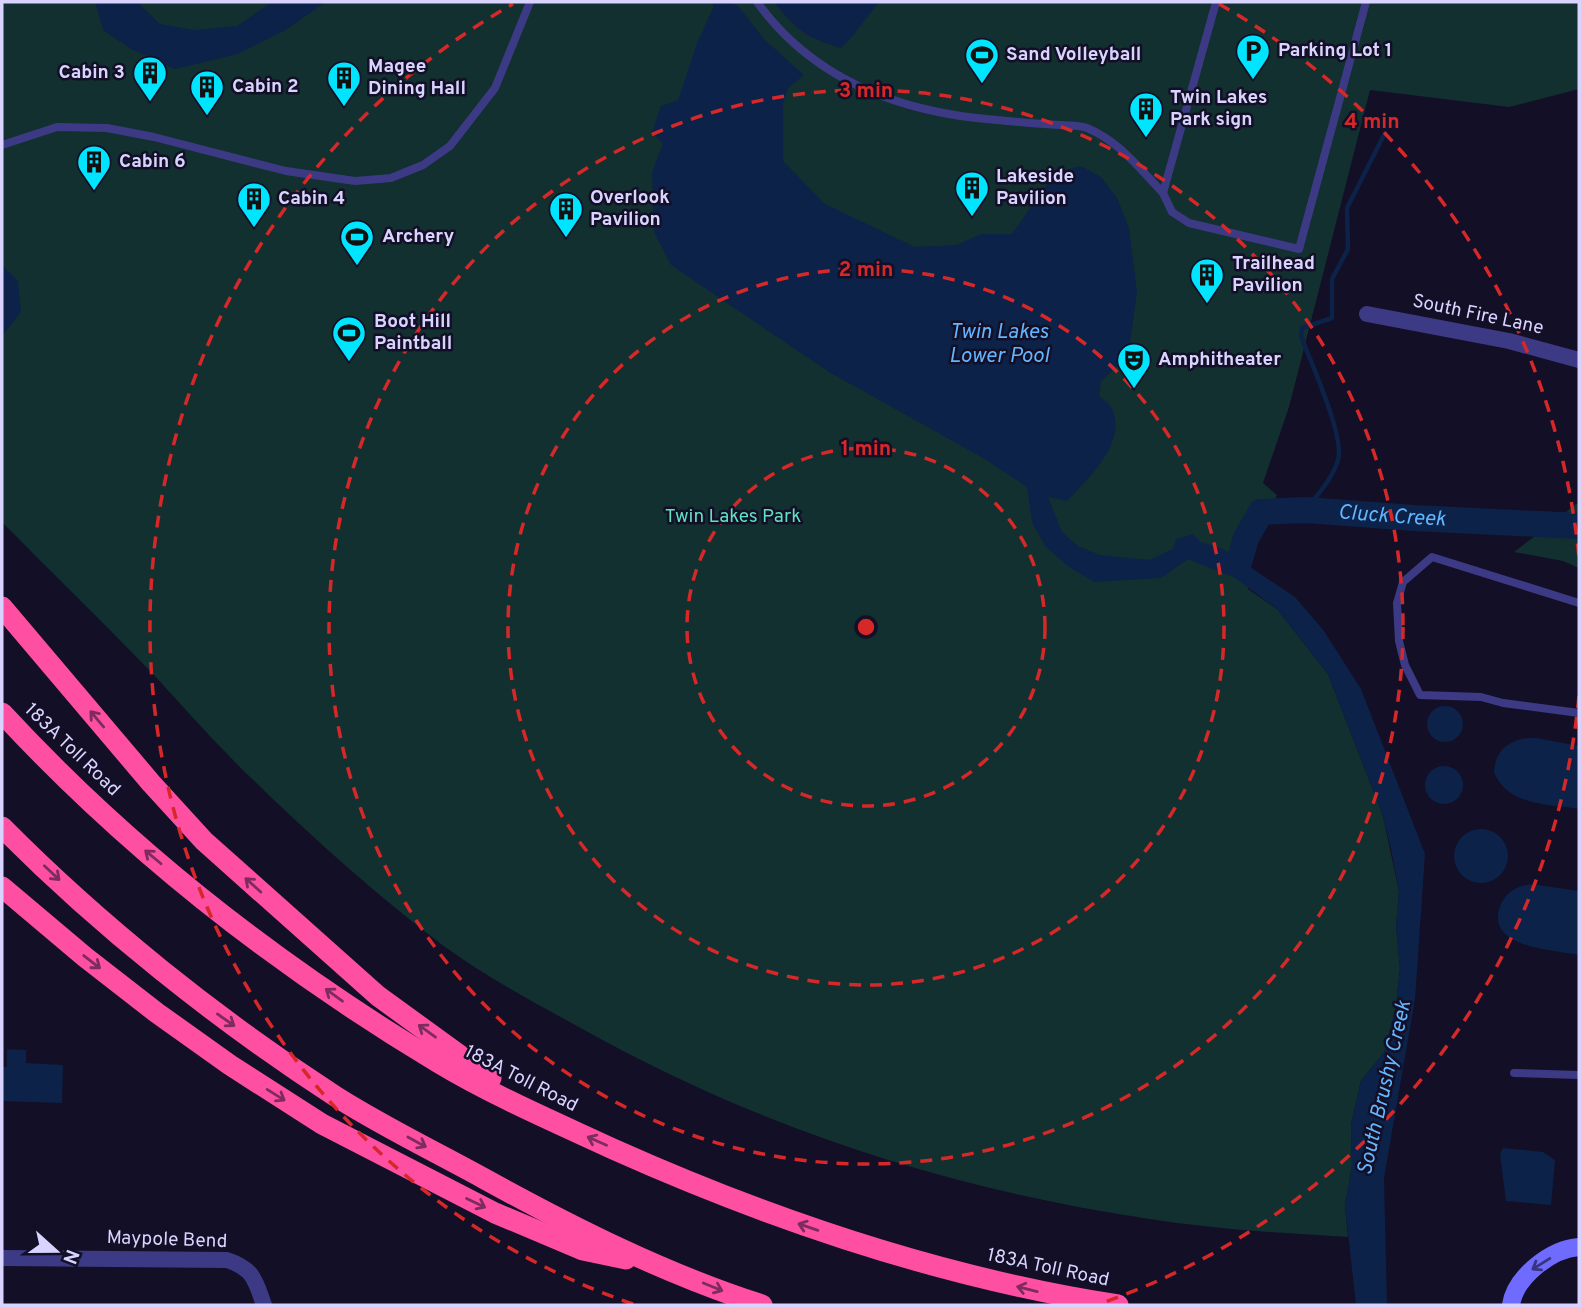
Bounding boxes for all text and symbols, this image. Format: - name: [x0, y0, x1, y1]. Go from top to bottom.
- parking icon: Parking Lot 1: [1234, 32, 1272, 81]
- sports icon: Sand Volleyball: [963, 36, 1001, 85]
- place label: Parking Lot 1: [1278, 39, 1392, 63]
- place label: Sand Volleyball: [1006, 43, 1141, 67]
- building icon: Cabin 3: [131, 54, 169, 103]
- place label: Magee Dining Hall: [368, 55, 466, 101]
- building icon: Magee Dining Hall: [325, 59, 363, 108]
- place label: Cabin 3: [59, 61, 125, 85]
- building icon: Cabin 2: [188, 68, 226, 117]
- place label: Cabin 2: [232, 75, 299, 99]
- text: 3 min: [839, 78, 893, 105]
- place label: Twin Lakes Park sign: [1170, 86, 1267, 132]
- building icon: Twin Lakes Park sign: [1127, 90, 1165, 139]
- text: 4 min: [1344, 109, 1400, 136]
- building icon: Cabin 6: [75, 143, 113, 192]
- place label: Cabin 6: [119, 150, 186, 174]
- place label: Lakeside Pavilion: [996, 165, 1074, 211]
- building icon: Lakeside Pavilion: [953, 169, 991, 218]
- building icon: Cabin 4: [235, 180, 273, 229]
- place label: Overlook Pavilion: [590, 186, 670, 232]
- place label: Cabin 4: [278, 187, 345, 211]
- building icon: Overlook Pavilion: [547, 190, 585, 239]
- sports icon: Archery: [338, 218, 376, 267]
- place label: Archery: [382, 225, 454, 249]
- place label: Trailhead Pavilion: [1232, 252, 1315, 298]
- building icon: Trailhead Pavilion: [1188, 256, 1226, 305]
- text: 2 min: [839, 257, 893, 284]
- street label: South Fire Lane: [1410, 289, 1546, 341]
- place label: Boot Hill Paintball: [374, 310, 452, 356]
- sports icon: Boot Hill Paintball: [330, 314, 368, 363]
- water label: Twin Lakes Lower Pool: [949, 319, 1051, 370]
- theatre icon: Amphitheater: [1115, 341, 1153, 390]
- place label: Amphitheater: [1158, 348, 1281, 372]
- text: 1 min: [841, 436, 891, 463]
- water label: Cluck Creek: [1337, 499, 1447, 533]
- park label: Twin Lakes Park: [665, 505, 801, 529]
- centre of rings: [854, 615, 878, 639]
- street label: 183A Toll Road: [19, 698, 125, 802]
- one-way arrow: [89, 711, 105, 729]
- one-way arrow: [144, 849, 162, 865]
- one-way arrow: [43, 865, 60, 882]
- one-way arrow: [244, 877, 262, 893]
- one-way arrow: [82, 954, 100, 970]
- one-way arrow: [325, 988, 344, 1002]
- water label: South Brushy Creek: [1352, 997, 1418, 1178]
- one-way arrow: [216, 1013, 235, 1027]
- one-way arrow: [418, 1024, 437, 1038]
- street label: 183A Toll Road: [460, 1040, 582, 1118]
- one-way arrow: [266, 1088, 286, 1102]
- one-way arrow: [587, 1134, 608, 1147]
- one-way arrow: [407, 1135, 427, 1149]
- one-way arrow: [465, 1197, 486, 1210]
- north arrow: [21, 1216, 91, 1286]
- one-way arrow: [797, 1219, 819, 1232]
- street label: Maypole Bend: [106, 1226, 228, 1254]
- street label: 183A Toll Road: [985, 1243, 1111, 1293]
- text: N: [56, 1246, 84, 1267]
- one-way arrow: [1532, 1257, 1551, 1272]
- one-way arrow: [702, 1282, 723, 1295]
- one-way arrow: [1016, 1282, 1038, 1295]

